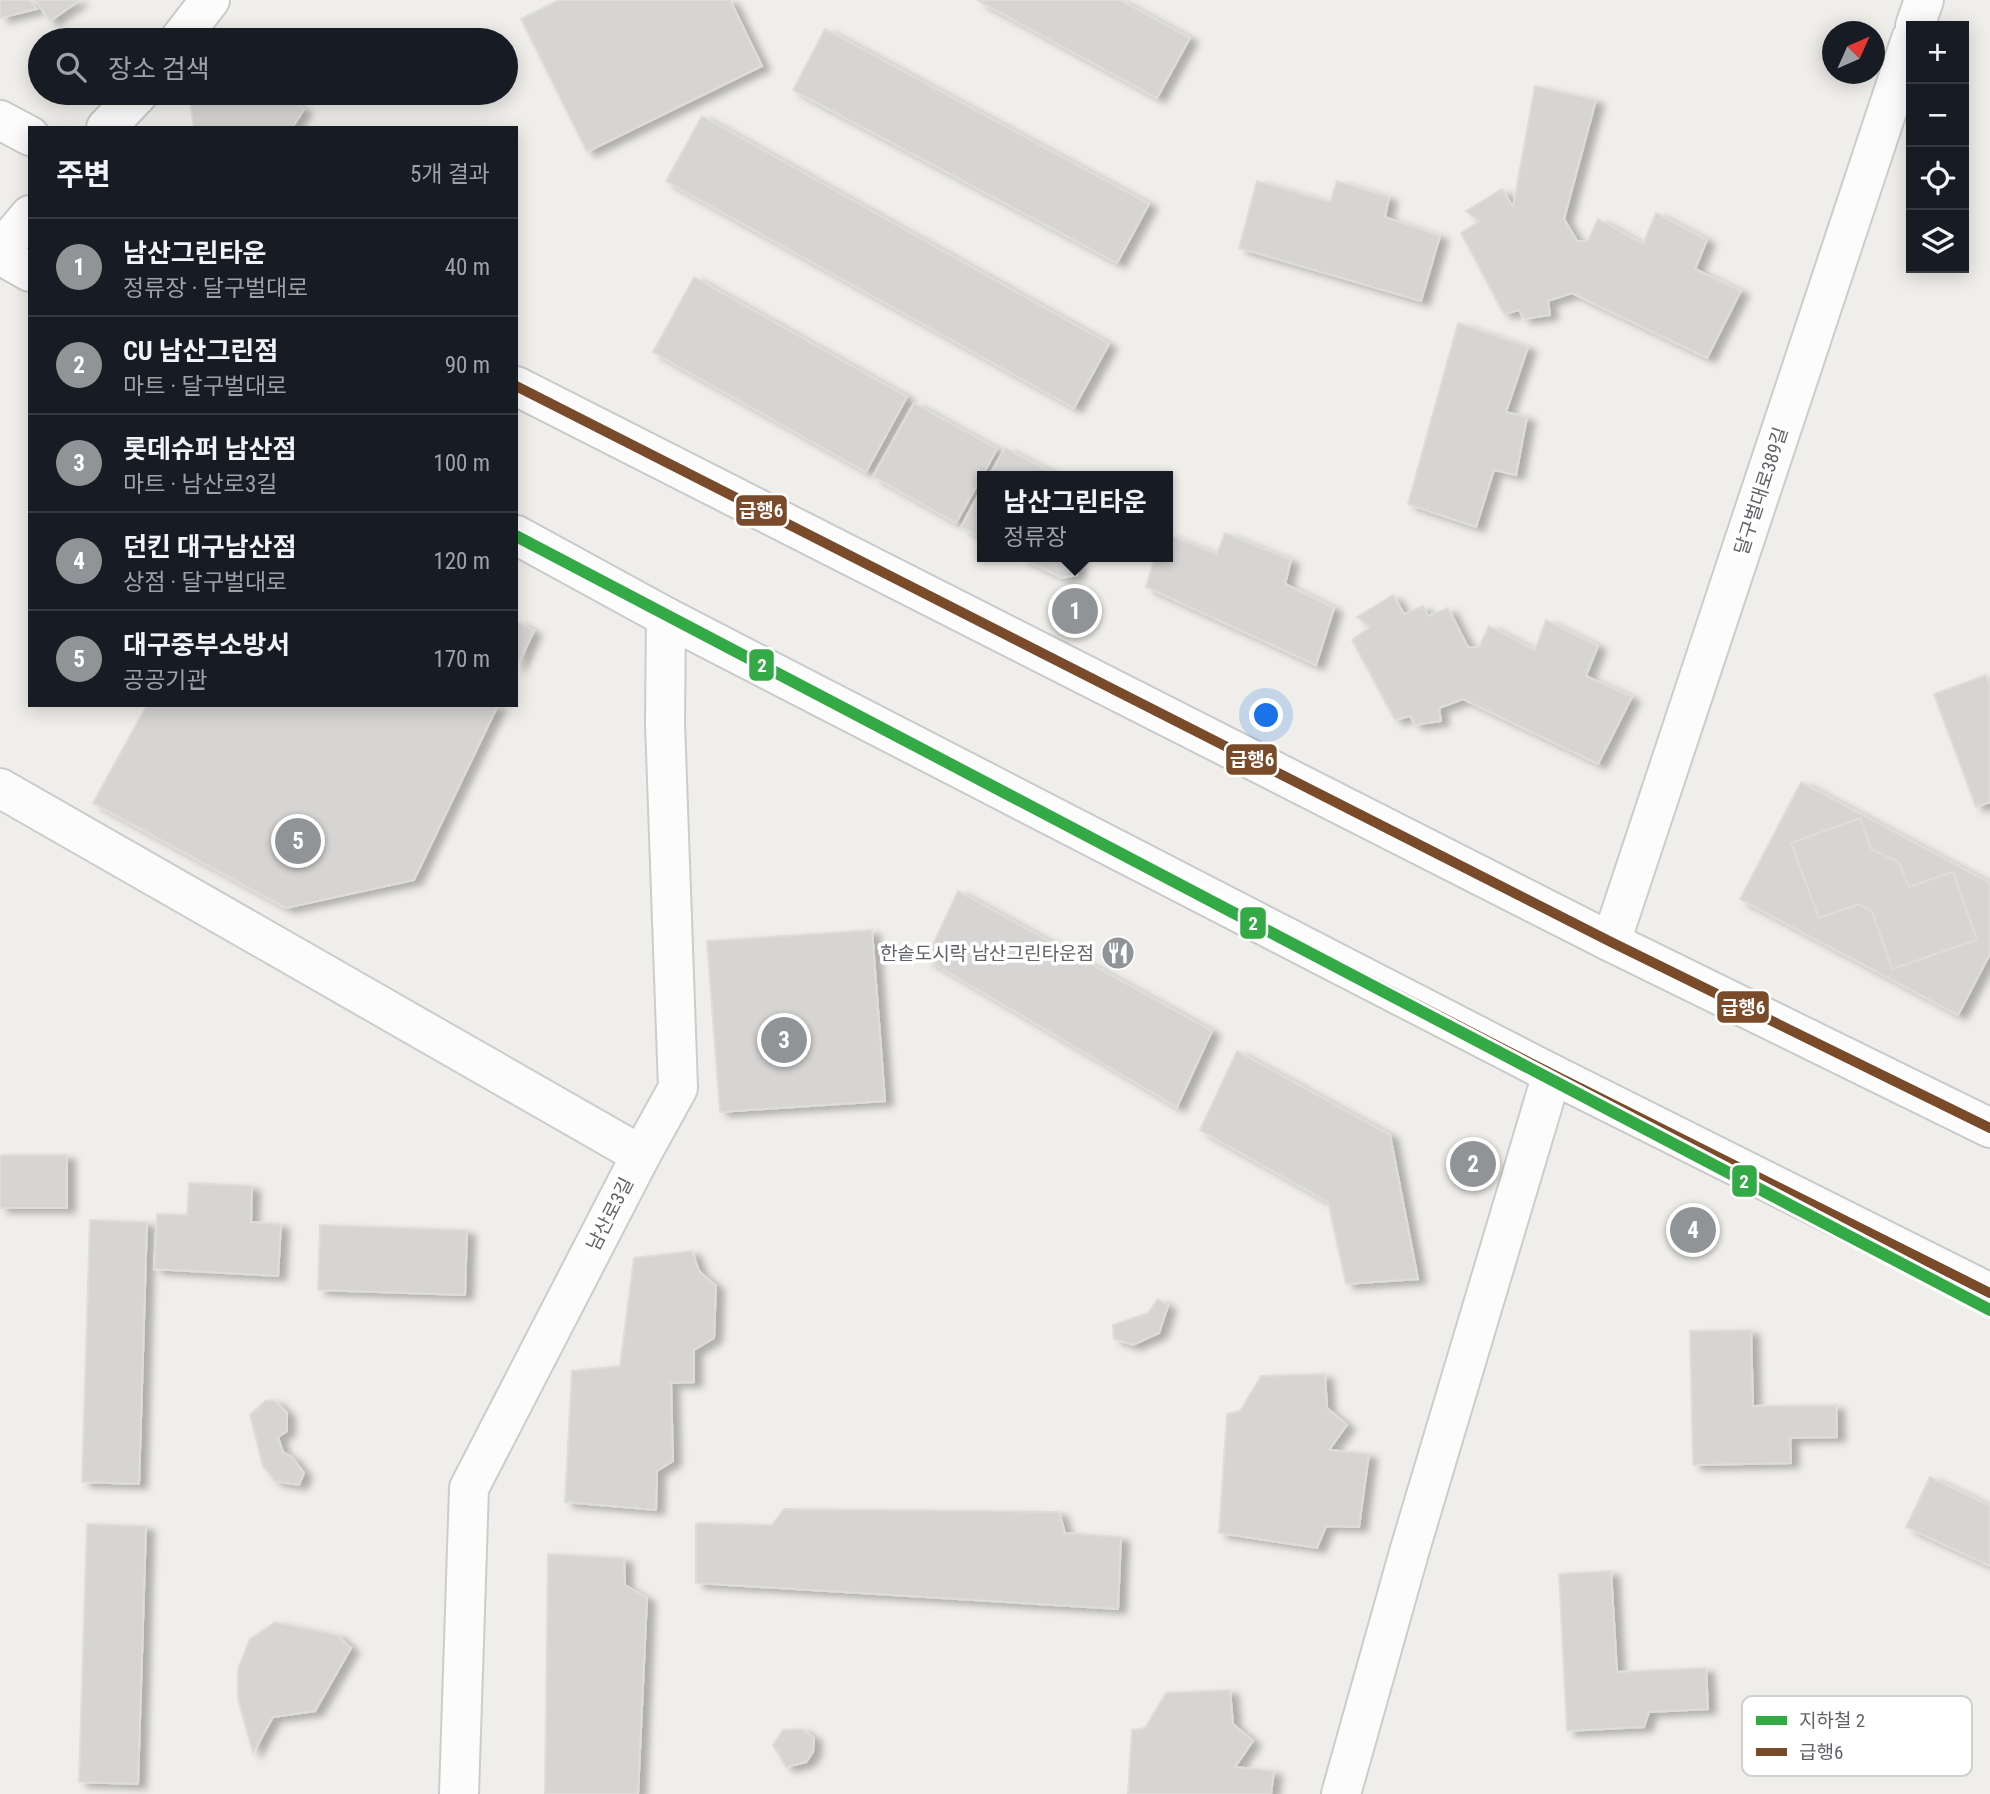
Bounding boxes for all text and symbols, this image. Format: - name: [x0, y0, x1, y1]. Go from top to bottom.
- north arrow: [1822, 21, 1885, 84]
- map controls: [1906, 21, 1969, 273]
- button: +: [1906, 21, 1969, 84]
- search box: [28, 28, 518, 105]
- icon: search: [52, 48, 90, 86]
- text: 장소 검색: [108, 54, 210, 84]
- button: −: [1906, 84, 1969, 147]
- button: locate: [1906, 147, 1969, 210]
- text: 주변: [56, 157, 111, 192]
- text: 5개 결과: [410, 161, 490, 188]
- button: layers: [1906, 210, 1969, 273]
- text: 남산그린타운: [123, 238, 267, 268]
- text: 1: [73, 254, 85, 281]
- text: 40 m: [445, 254, 490, 281]
- text: 정류장 · 달구벌대로: [123, 275, 308, 302]
- text: CU 남산그린점: [123, 336, 278, 366]
- text: 2: [73, 352, 85, 379]
- text: 90 m: [445, 352, 490, 379]
- text: 마트 · 달구벌대로: [123, 373, 287, 400]
- street label: 달구벌대로389길: [1730, 424, 1792, 558]
- text: 롯데슈퍼 남산점: [123, 434, 296, 464]
- text: 3: [73, 450, 85, 477]
- text: 100 m: [433, 450, 490, 477]
- text: 마트 · 남산로3길: [123, 471, 277, 498]
- popup: [977, 471, 1173, 562]
- text: 남산그린타운: [1003, 487, 1147, 517]
- line badge: 급행6: [735, 494, 788, 527]
- text: 급행6: [739, 499, 783, 522]
- text: 정류장: [1003, 524, 1067, 551]
- text: 던킨 대구남산점: [123, 532, 296, 562]
- text: 4: [73, 548, 85, 575]
- text: 120 m: [433, 548, 490, 575]
- text: 상점 · 달구벌대로: [123, 569, 287, 596]
- pin: 1: [1052, 585, 1098, 637]
- text: 대구중부소방서: [123, 630, 290, 660]
- text: 5: [73, 646, 85, 673]
- text: 170 m: [433, 646, 490, 673]
- line badge: 2: [748, 648, 775, 682]
- text: 2: [757, 654, 767, 677]
- text: 공공기관: [123, 667, 208, 694]
- your location: [1249, 698, 1283, 732]
- line badge: 급행6: [1225, 743, 1278, 776]
- text: 급행6: [1230, 748, 1274, 771]
- pin: 5: [275, 815, 321, 867]
- line badge: 2: [1239, 906, 1267, 940]
- text: 2: [1248, 912, 1258, 935]
- restaurant icon: 한솥도시락 남산그린타운점: [1099, 934, 1137, 972]
- place label: 한솥도시락 남산그린타운점: [880, 942, 1094, 965]
- line badge: 급행6: [1716, 990, 1770, 1024]
- text: 급행6: [1721, 996, 1765, 1019]
- pin: 3: [761, 1014, 807, 1066]
- pin: 2: [1450, 1138, 1496, 1190]
- line badge: 2: [1731, 1164, 1758, 1198]
- text: 2: [1739, 1170, 1749, 1193]
- street label: 남산로3길: [582, 1173, 638, 1255]
- pin: 4: [1670, 1204, 1716, 1256]
- legend: [1742, 1696, 1972, 1776]
- text: 지하철 2: [1799, 1709, 1865, 1732]
- text: 급행6: [1799, 1741, 1843, 1764]

